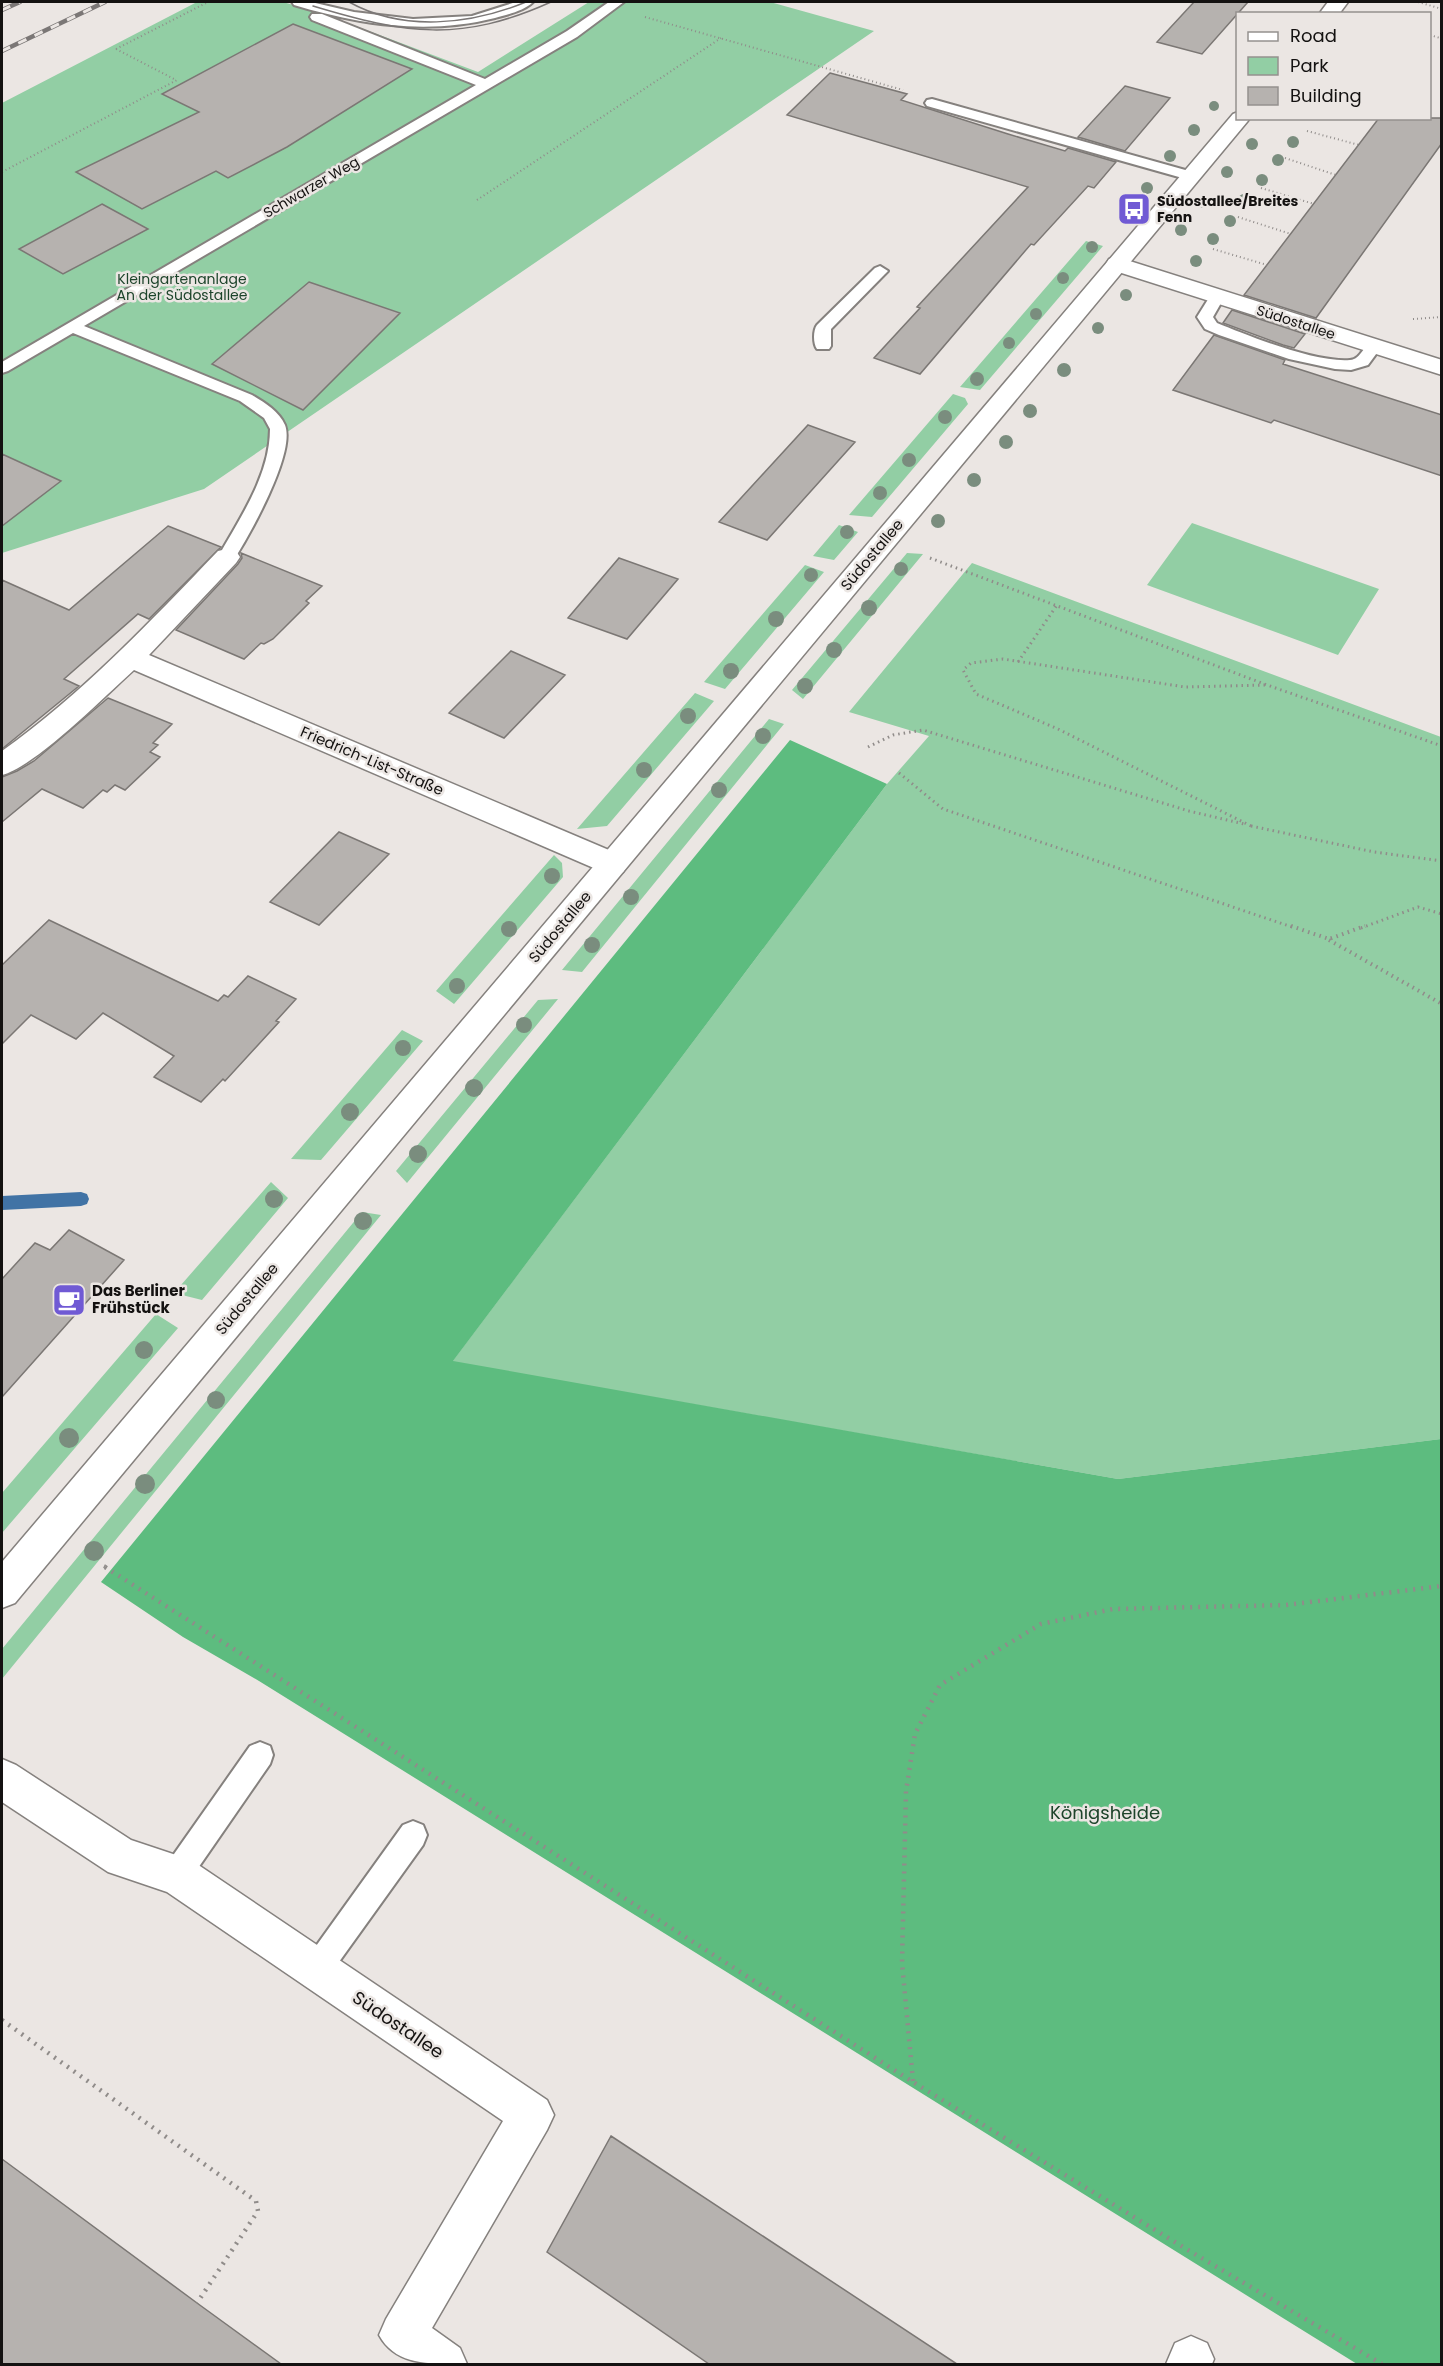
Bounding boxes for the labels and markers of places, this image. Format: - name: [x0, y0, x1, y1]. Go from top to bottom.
- bus stop icon: Südostallee/Breites Fenn: [1116, 191, 1152, 227]
- place label: Südostallee/Breites Fenn: [1157, 191, 1299, 227]
- place label: Das Berliner Frühstück: [92, 1280, 185, 1318]
- cafe icon: Das Berliner Frühstück: [51, 1282, 87, 1318]

